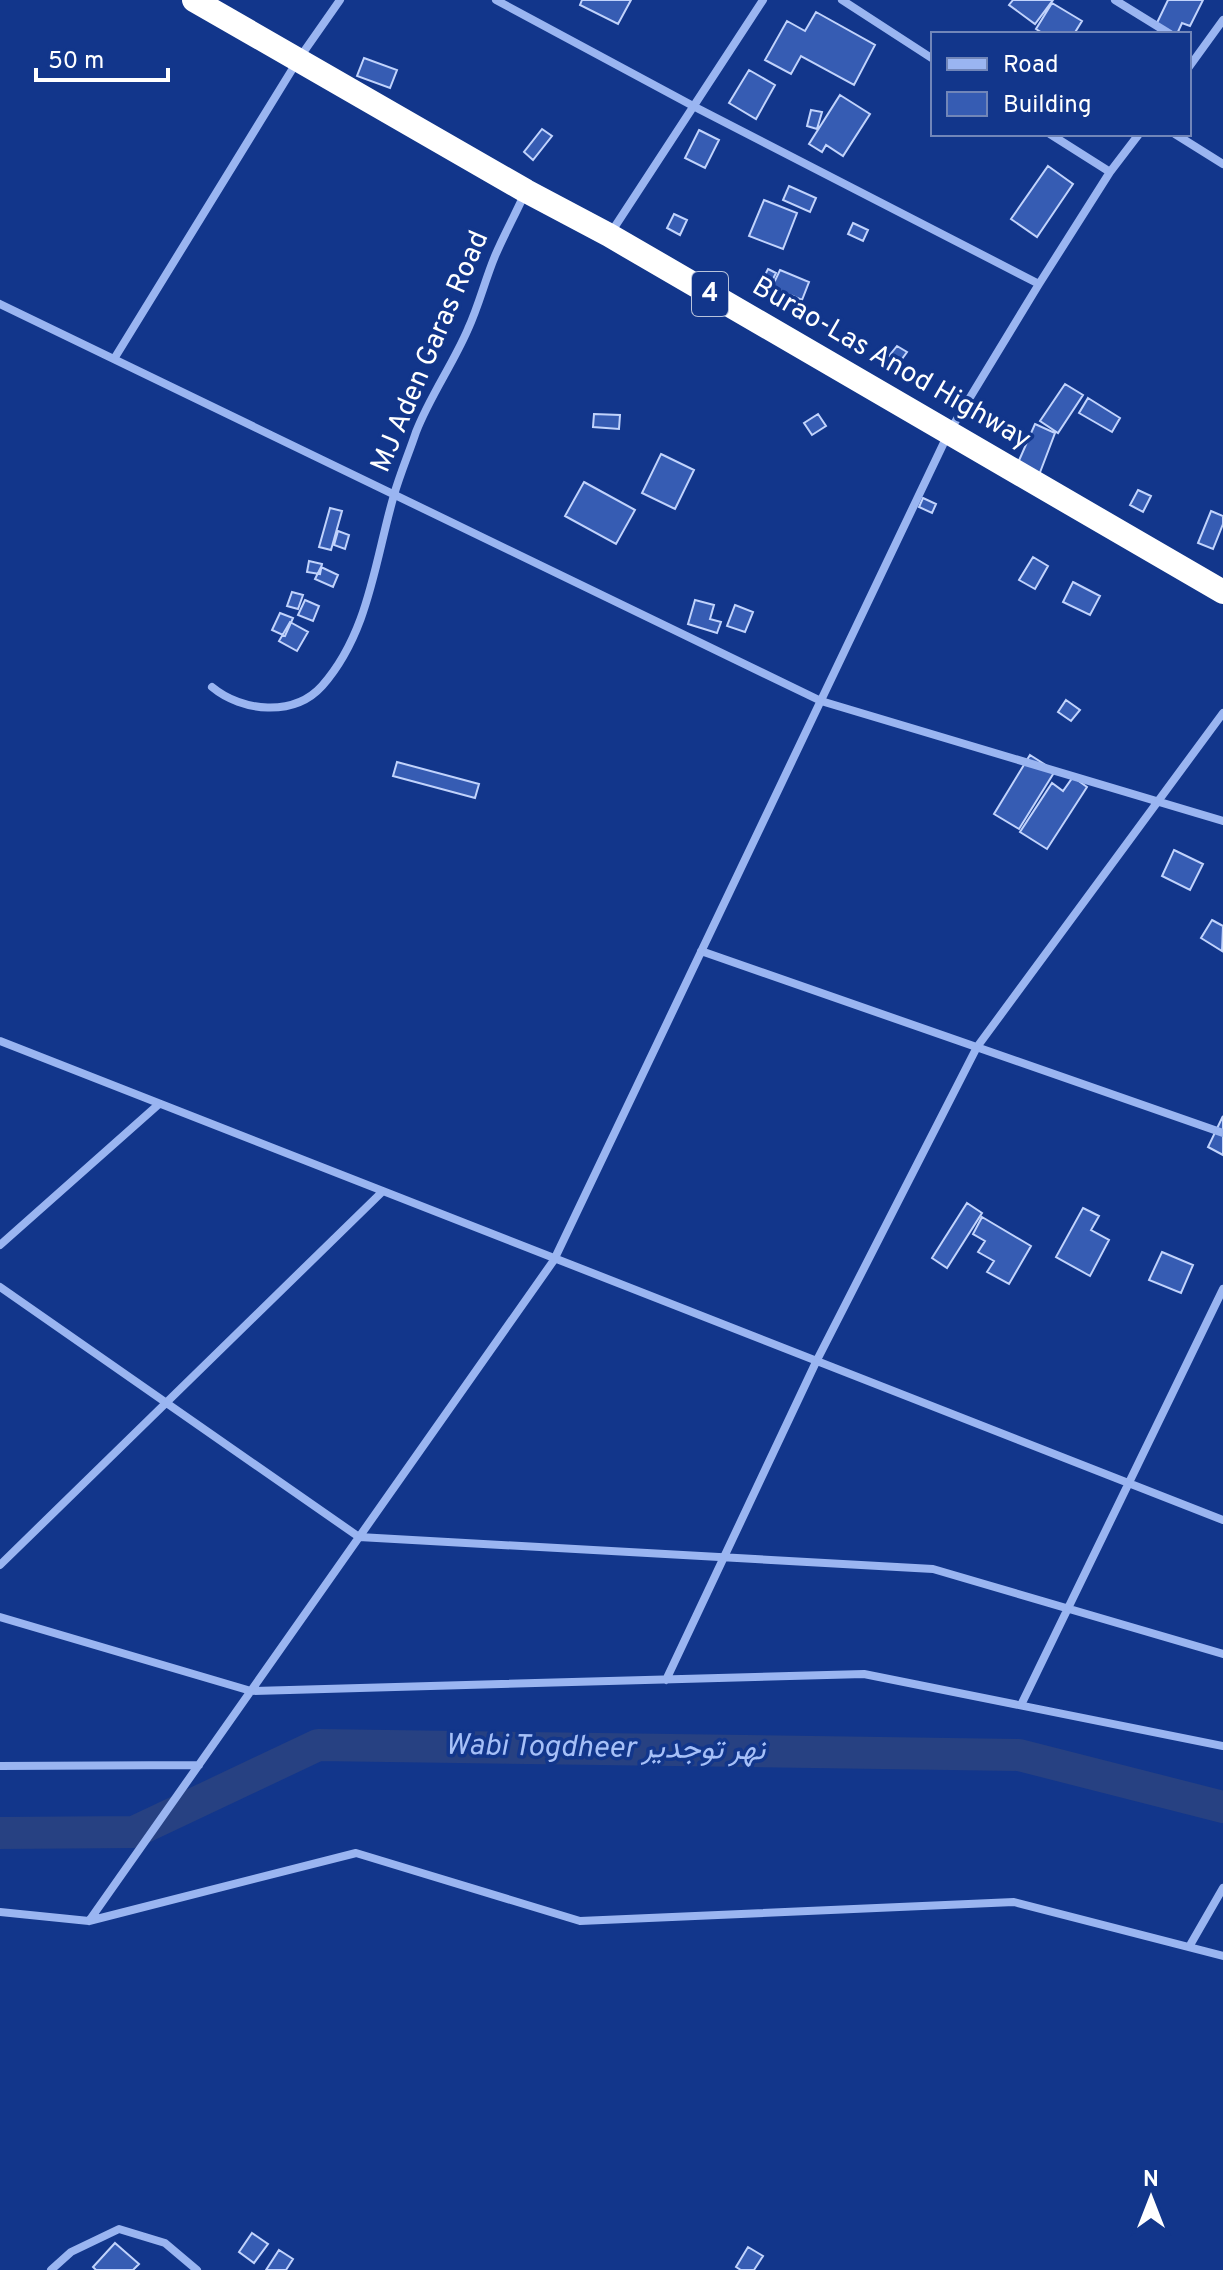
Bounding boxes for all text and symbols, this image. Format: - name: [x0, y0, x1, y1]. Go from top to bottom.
- scale bar: [36, 32, 168, 82]
- legend: [931, 32, 1191, 136]
- text: 50 m: [48, 47, 104, 77]
- text: Road: [1003, 51, 1059, 81]
- text: Building: [1003, 91, 1092, 121]
- street label: MJ Aden Garas Road: [364, 226, 498, 478]
- street label: Burao-Las Anod Highway: [745, 269, 1037, 459]
- road number: 4: [692, 272, 728, 316]
- water label: Wabi Togdheer نهر توجدير: [445, 1728, 767, 1770]
- north arrow: [1111, 2158, 1191, 2238]
- text: N: [1143, 2167, 1159, 2194]

